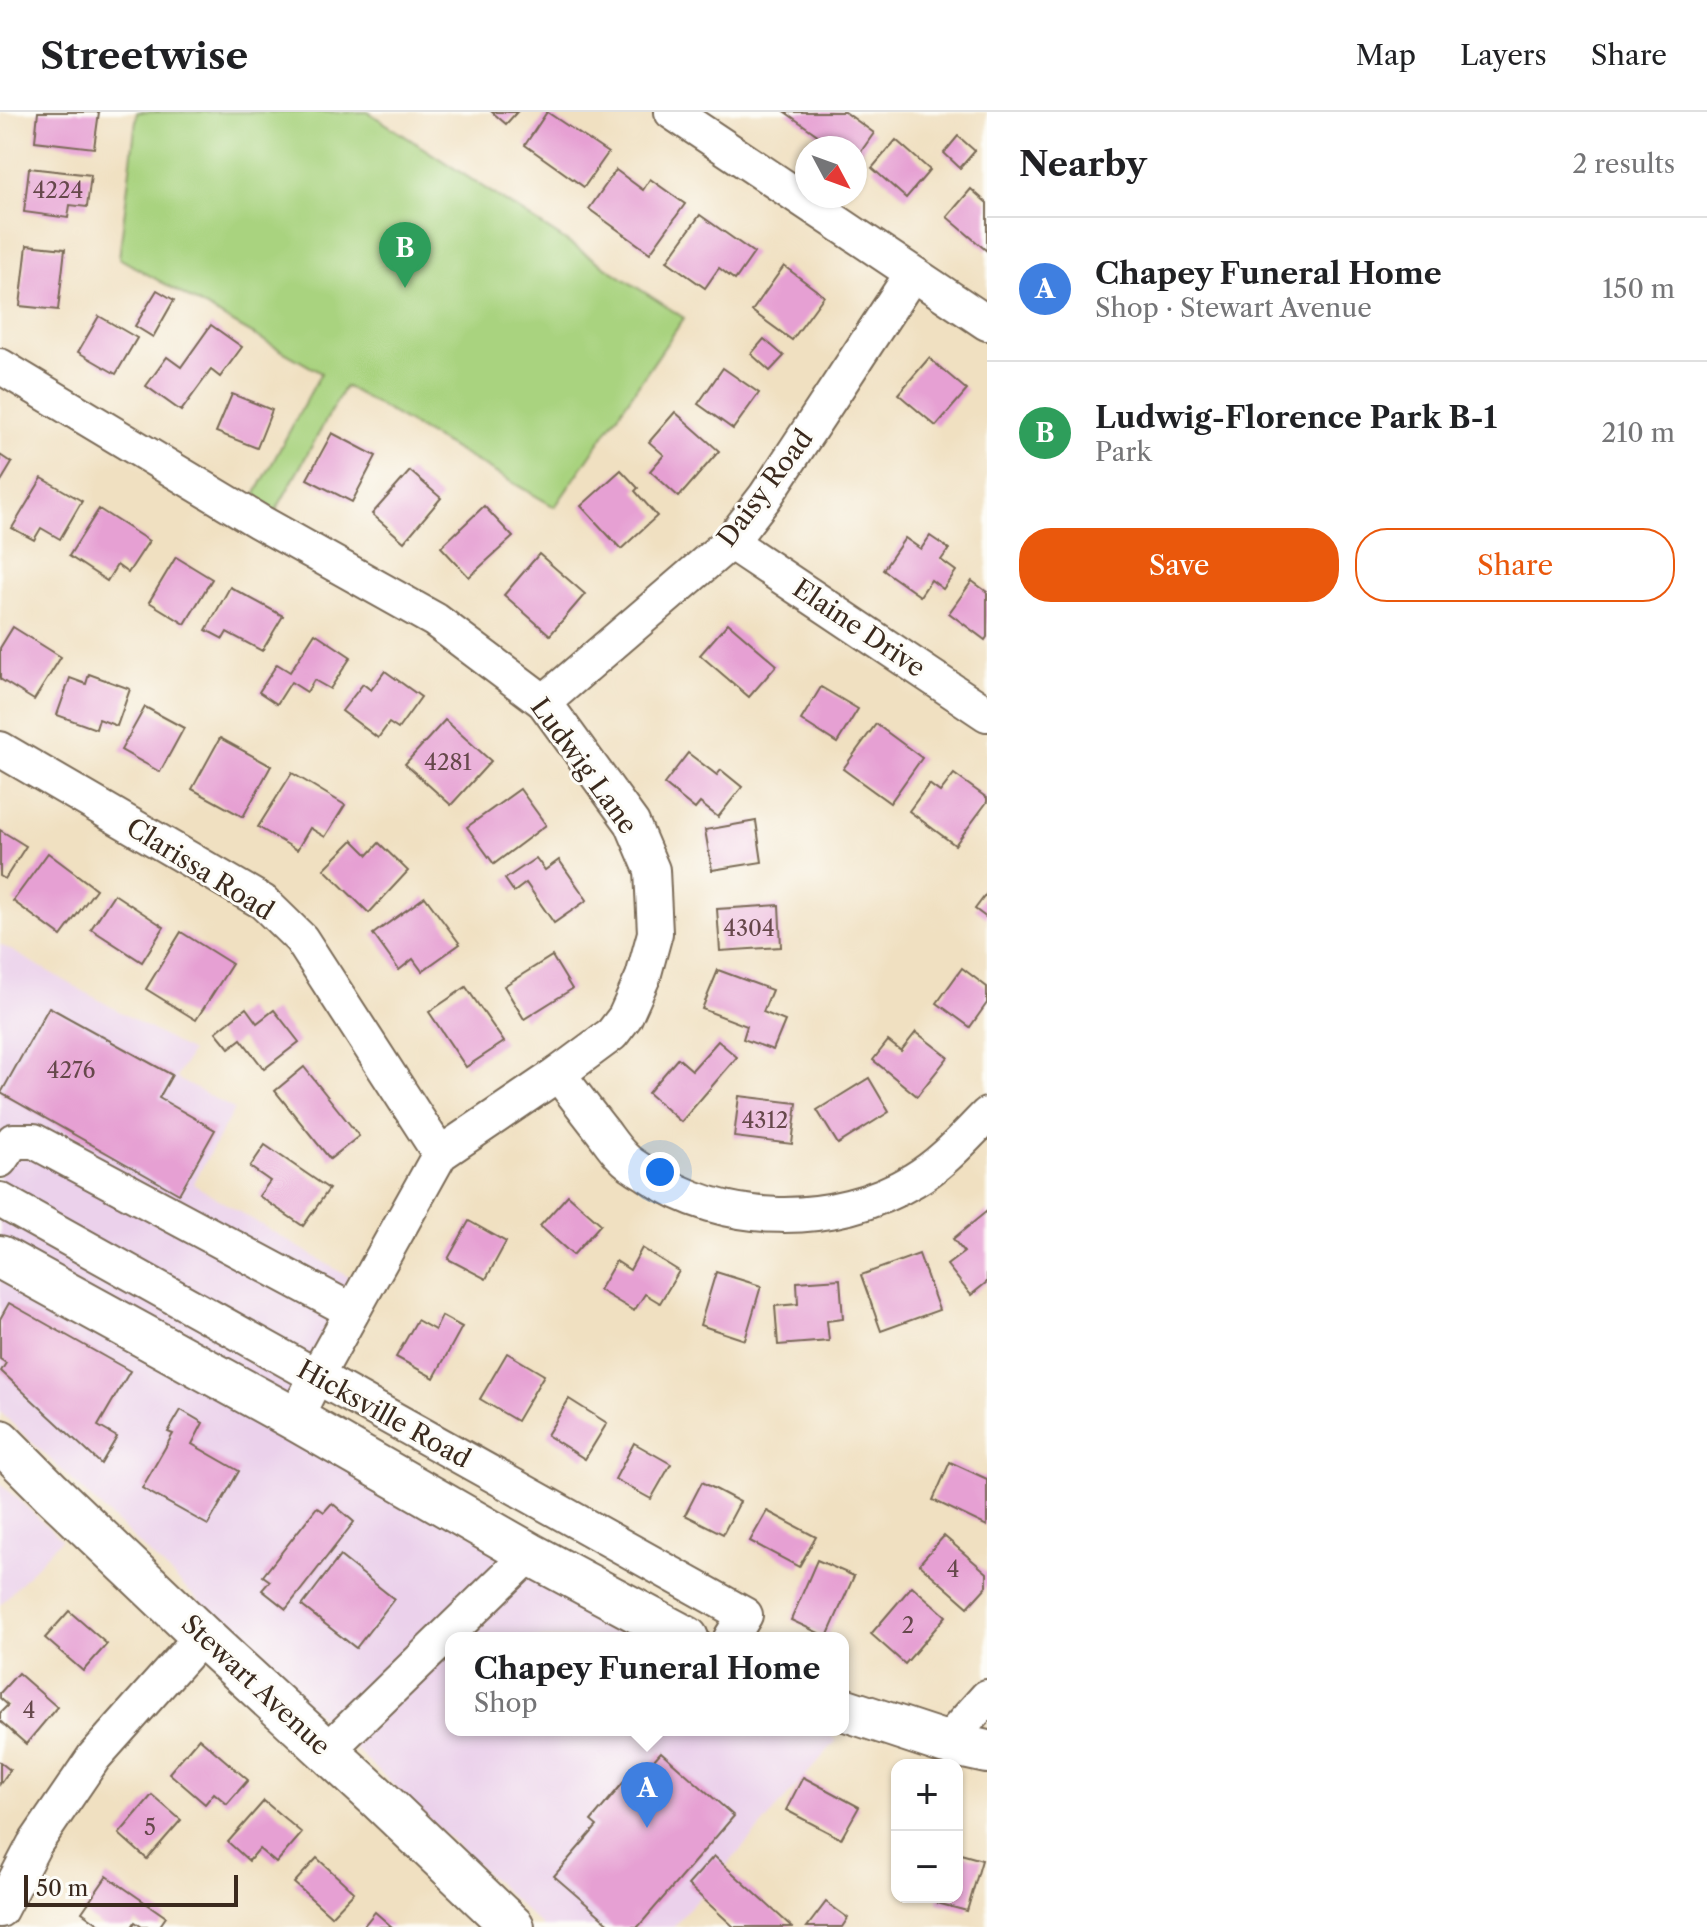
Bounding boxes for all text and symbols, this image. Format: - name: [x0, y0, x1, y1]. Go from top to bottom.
- text: Streetwise: [40, 32, 248, 79]
- text: Map: [1356, 38, 1416, 72]
- text: Layers: [1460, 38, 1547, 72]
- text: Share: [1591, 38, 1667, 72]
- north arrow: [795, 136, 867, 208]
- text: Nearby: [1019, 143, 1147, 185]
- text: 2 results: [1572, 148, 1675, 180]
- house number: 4224: [33, 177, 83, 204]
- pin: B: [379, 222, 431, 288]
- text: Chapey Funeral Home: [1095, 255, 1442, 292]
- text: A: [1035, 273, 1055, 305]
- text: 150 m: [1602, 273, 1675, 305]
- text: Shop · Stewart Avenue: [1095, 292, 1372, 324]
- text: Ludwig-Florence Park B-1: [1095, 399, 1497, 436]
- text: B: [1035, 417, 1055, 449]
- text: 210 m: [1602, 417, 1675, 449]
- street label: Daisy Road: [710, 423, 820, 553]
- text: Park: [1095, 436, 1152, 468]
- button: Save: [1019, 528, 1339, 602]
- button: Share: [1355, 528, 1675, 602]
- street label: Elaine Drive: [787, 572, 931, 684]
- street label: Ludwig Lane: [524, 692, 644, 840]
- house number: 4281: [424, 749, 472, 776]
- street label: Clarissa Road: [120, 811, 280, 927]
- house number: 4304: [723, 915, 775, 942]
- house number: 4276: [47, 1057, 95, 1084]
- house number: 4312: [742, 1107, 788, 1134]
- your location: [640, 1152, 680, 1192]
- street label: Hicksville Road: [292, 1353, 476, 1475]
- house number: 4: [947, 1556, 959, 1583]
- street label: Stewart Avenue: [175, 1608, 337, 1762]
- house number: 2: [902, 1612, 914, 1639]
- popup: [445, 1632, 849, 1736]
- text: Chapey Funeral Home: [474, 1650, 820, 1687]
- text: Shop: [474, 1687, 537, 1719]
- house number: 4: [23, 1697, 35, 1724]
- map controls: [891, 1759, 963, 1903]
- button: +: [891, 1759, 963, 1831]
- pin: A: [621, 1762, 673, 1828]
- house number: 5: [144, 1814, 156, 1841]
- button: −: [891, 1831, 963, 1903]
- scale bar: [24, 1871, 238, 1907]
- text: 50 m: [36, 1875, 88, 1902]

